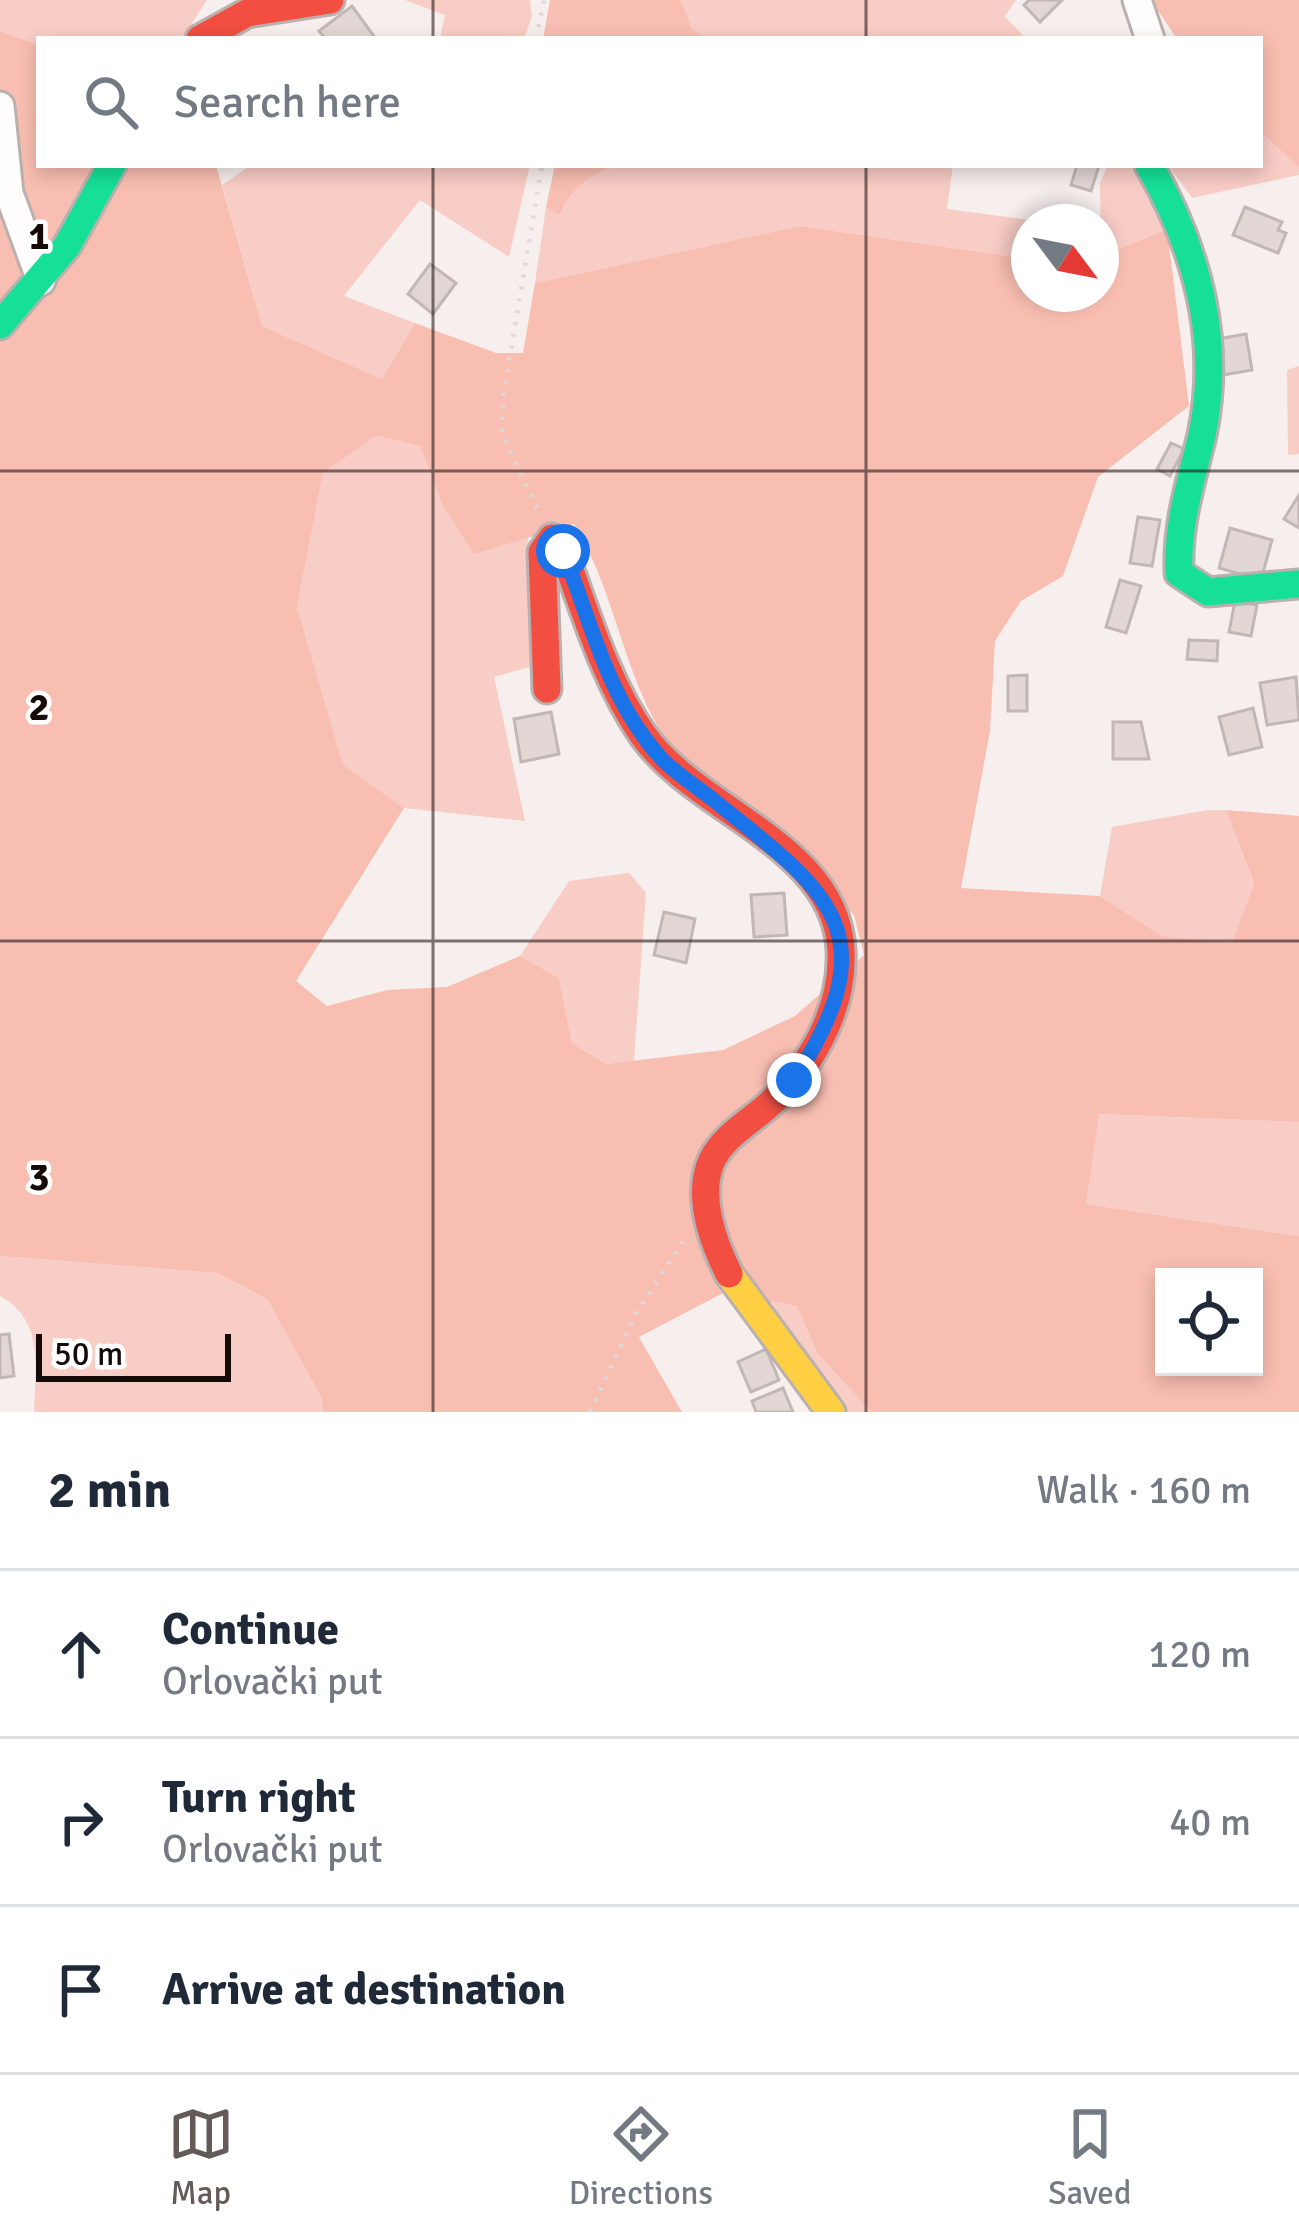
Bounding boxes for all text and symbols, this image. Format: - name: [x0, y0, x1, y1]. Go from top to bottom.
- search box: [36, 36, 1263, 168]
- icon: search: [78, 69, 144, 135]
- text: Search here: [174, 75, 401, 130]
- north arrow: [1011, 204, 1119, 312]
- text: 1: [28, 212, 50, 260]
- route start: [536, 524, 590, 578]
- text: 2: [28, 683, 50, 731]
- route end: [767, 1053, 821, 1107]
- text: 3: [28, 1153, 50, 1201]
- map controls: [1155, 1268, 1263, 1376]
- button: locate: [1155, 1268, 1263, 1376]
- scale bar: [36, 1328, 231, 1381]
- text: 50 m: [54, 1334, 123, 1375]
- text: 2 min: [48, 1459, 171, 1522]
- text: Walk · 160 m: [1037, 1466, 1251, 1514]
- text: Continue: [162, 1602, 339, 1657]
- icon: ahead: [48, 1621, 114, 1687]
- text: 120 m: [1148, 1630, 1251, 1678]
- text: Orlovački put: [162, 1657, 383, 1705]
- text: Turn right: [162, 1770, 356, 1825]
- icon: right: [48, 1789, 114, 1855]
- text: 40 m: [1169, 1798, 1251, 1846]
- text: Orlovački put: [162, 1825, 383, 1873]
- icon: arrive: [48, 1957, 114, 2023]
- text: Arrive at destination: [162, 1962, 566, 2017]
- tab: Map: [168, 2101, 234, 2214]
- tab: Directions: [569, 2101, 713, 2214]
- tab: Saved: [1048, 2101, 1131, 2214]

